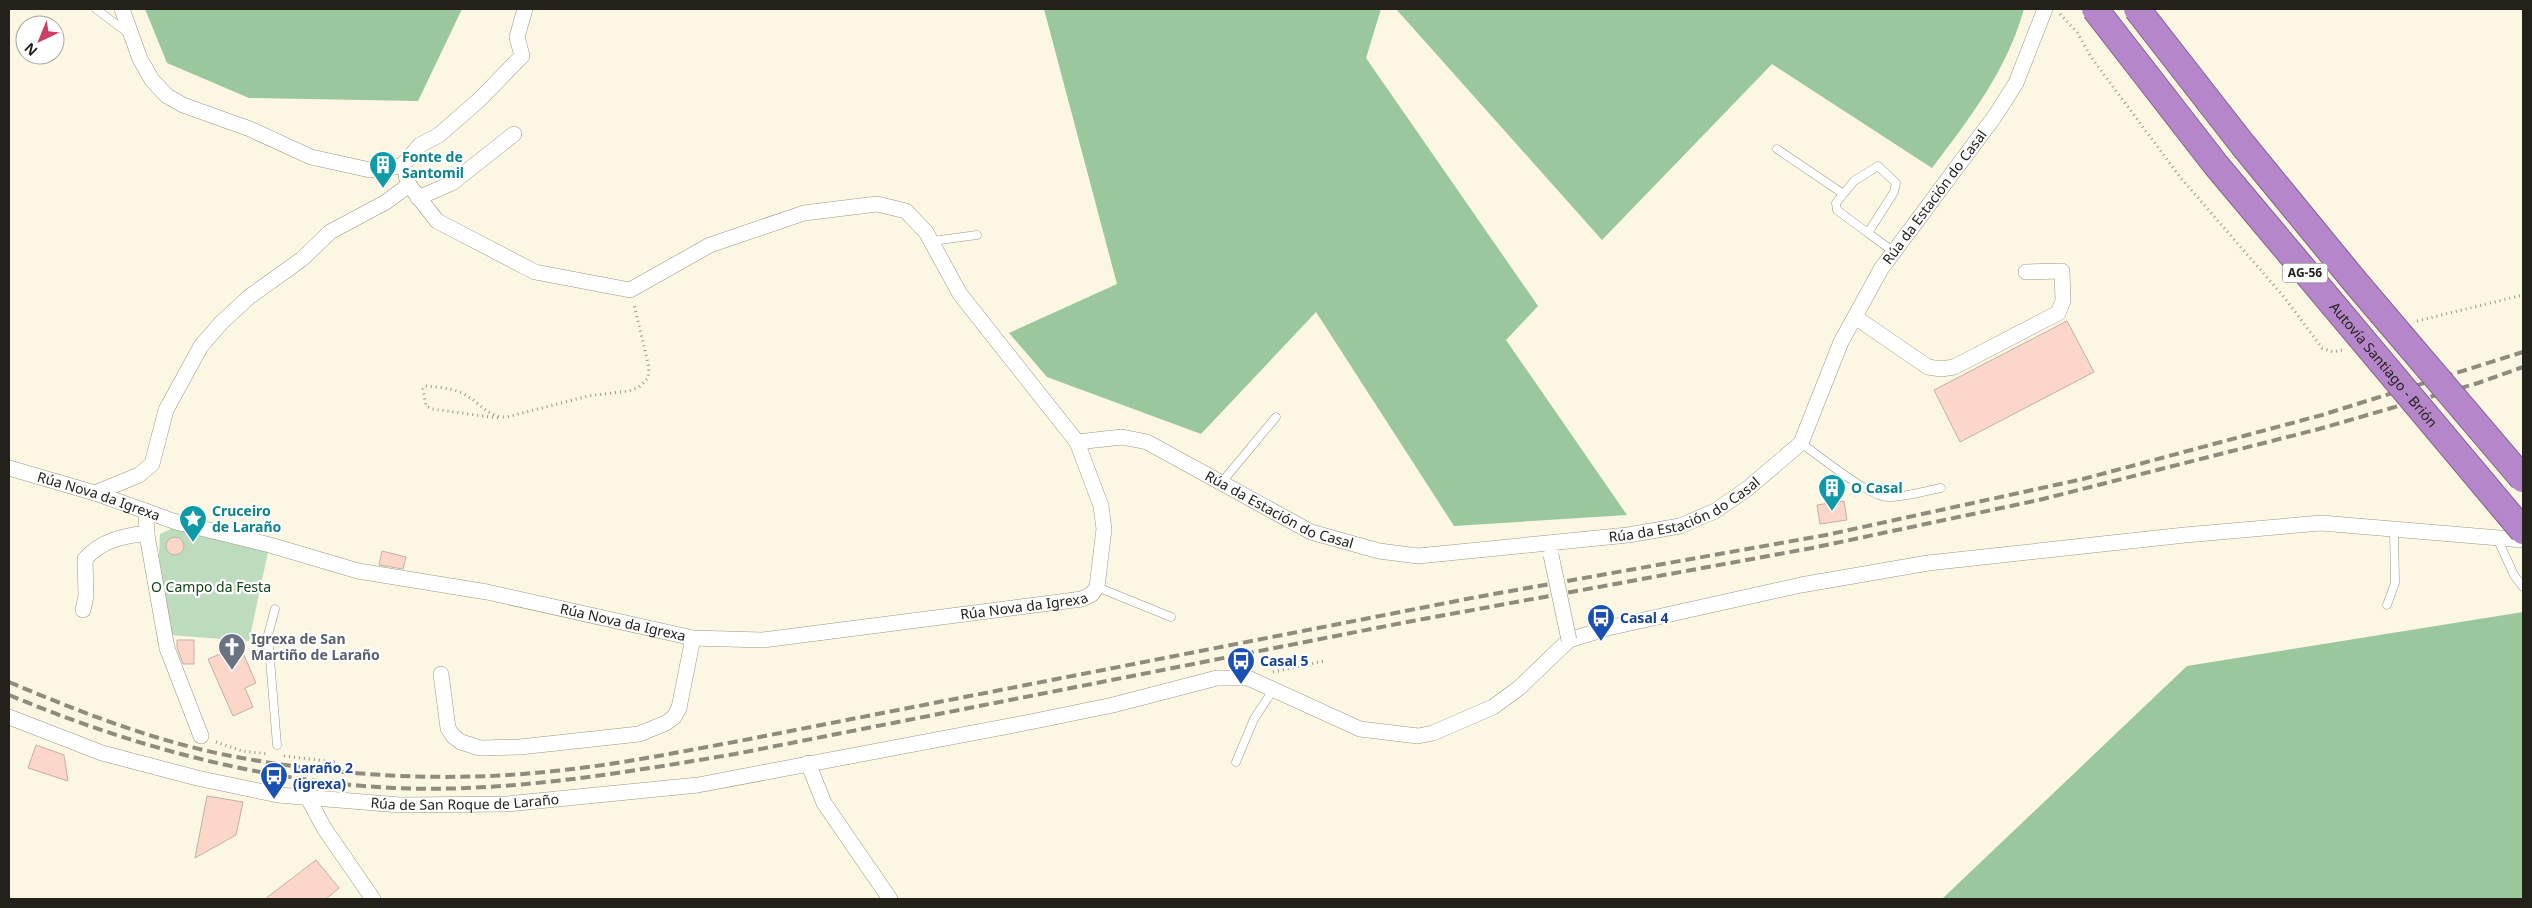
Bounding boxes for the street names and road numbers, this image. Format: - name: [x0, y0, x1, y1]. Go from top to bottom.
- street label: Rúa da Estación do Casal: [1878, 126, 1991, 268]
- road number: AG-56: [2282, 264, 2328, 282]
- street label: Autovía Santiago - Brión: [2326, 298, 2442, 431]
- street label: Rúa da Estación do Casal: [1202, 466, 1356, 552]
- street label: Rúa Nova da Igrexa: [35, 467, 163, 525]
- street label: Rúa da Estación do Casal: [1608, 472, 1764, 546]
- street label: Rúa Nova da Igrexa: [959, 588, 1091, 624]
- street label: Rúa Nova da Igrexa: [558, 599, 688, 645]
- street label: Rúa de San Roque de Laraño: [370, 789, 560, 814]

